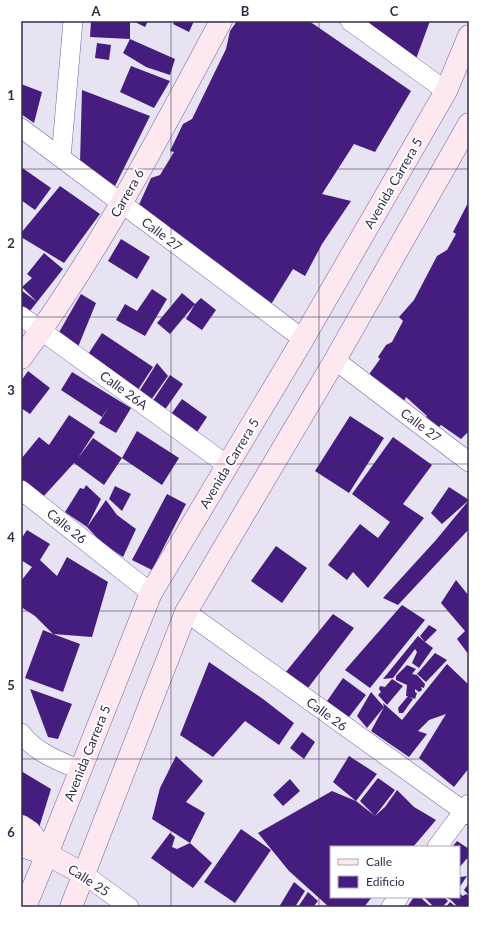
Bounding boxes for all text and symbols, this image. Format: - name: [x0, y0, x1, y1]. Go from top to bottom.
- text: A: [90, 3, 101, 19]
- text: B: [241, 3, 250, 19]
- text: C: [390, 3, 399, 19]
- text: 1: [7, 87, 15, 103]
- street label: Avenida Carrera 5: [361, 135, 425, 231]
- street label: Carrera 6: [107, 166, 147, 220]
- street label: Calle 27: [139, 214, 186, 255]
- text: 2: [7, 235, 15, 251]
- street label: Calle 26A: [97, 367, 151, 413]
- text: 3: [7, 382, 15, 398]
- street label: Calle 27: [398, 405, 445, 446]
- street label: Avenida Carrera 5: [196, 415, 262, 511]
- street label: Calle 26: [44, 505, 90, 547]
- text: 4: [7, 529, 15, 545]
- text: 5: [7, 677, 15, 693]
- street label: Calle 26: [303, 694, 351, 734]
- street label: Avenida Carrera 5: [60, 703, 114, 803]
- text: 6: [7, 824, 15, 840]
- legend: [330, 846, 460, 898]
- text: Calle: [366, 854, 392, 869]
- street label: Calle 25: [65, 861, 113, 899]
- text: Edificio: [366, 874, 405, 889]

